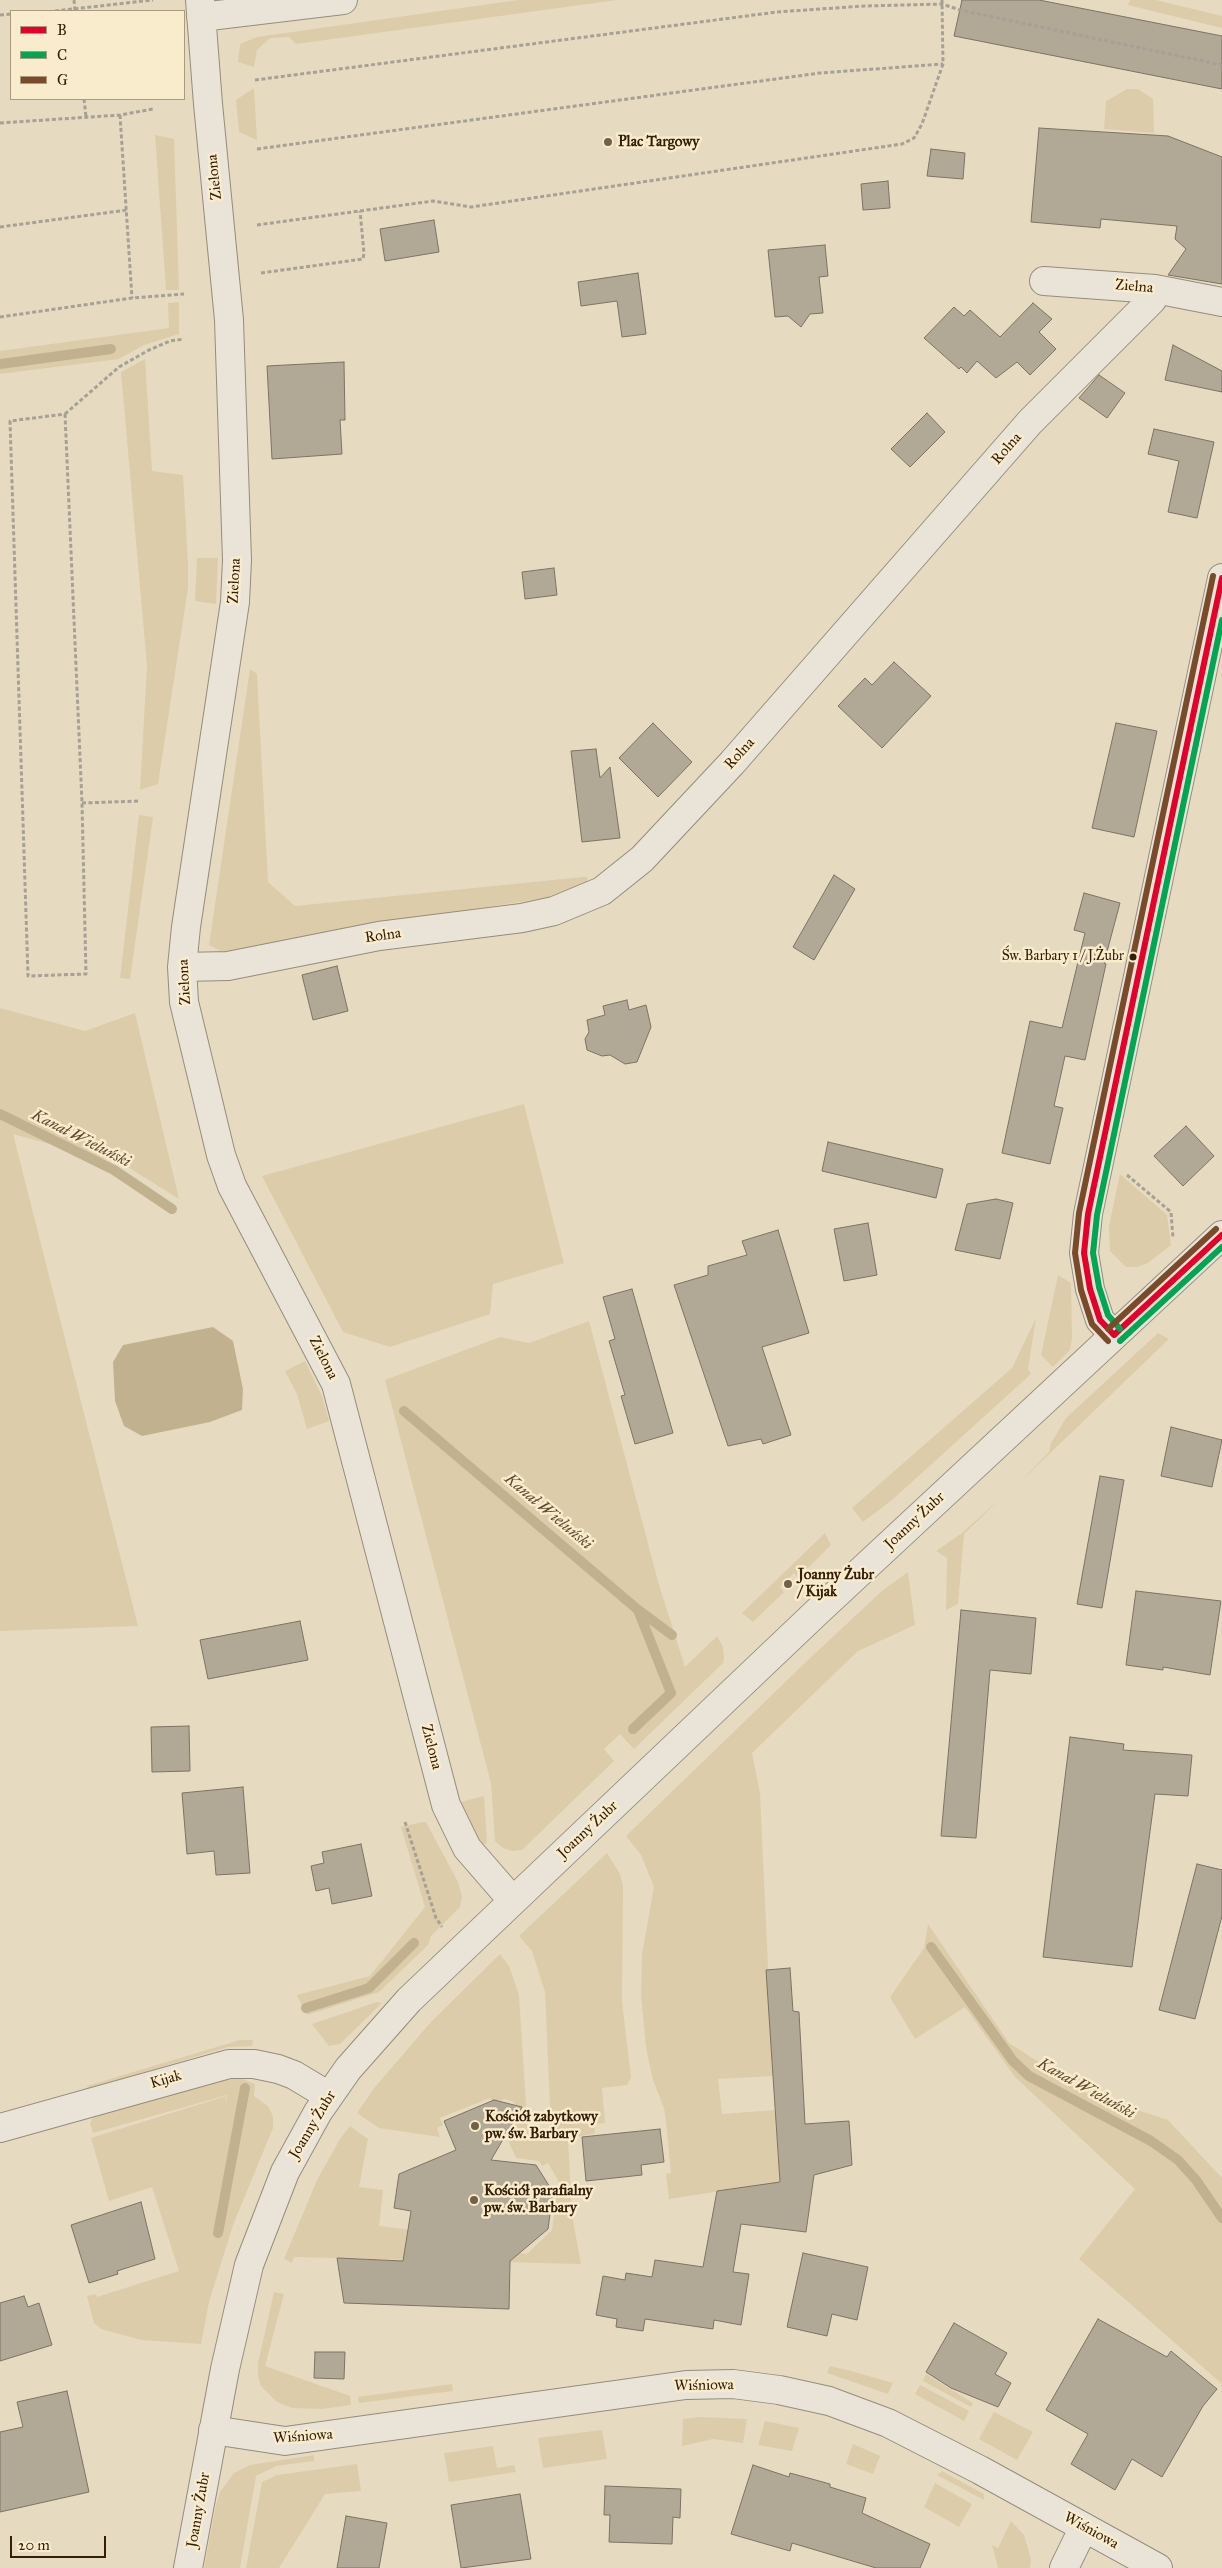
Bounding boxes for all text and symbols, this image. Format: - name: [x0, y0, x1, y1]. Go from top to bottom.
- legend: [10, 10, 185, 100]
- text: B: [57, 21, 67, 39]
- text: C: [57, 46, 67, 64]
- text: G: [57, 71, 68, 89]
- place label: Plac Targowy: [618, 133, 699, 151]
- marker: Plac Targowy: [602, 136, 614, 148]
- street label: Zielona: [204, 153, 226, 201]
- street label: Zielna: [1114, 276, 1154, 298]
- street label: Rolna: [988, 429, 1026, 469]
- street label: Zielona: [225, 558, 245, 604]
- street label: Rolna: [721, 734, 759, 774]
- street label: Rolna: [364, 925, 402, 947]
- place label: Św. Barbary 1 / J.Żubr: [1002, 949, 1124, 965]
- marker: Św. Barbary 1 / J.Żubr: [1128, 952, 1138, 962]
- street label: Zielona: [175, 959, 195, 1005]
- water label: Kanał Wieluński: [28, 1106, 134, 1172]
- street label: Zielona: [305, 1334, 341, 1382]
- water label: Kanał Wieluński: [500, 1470, 596, 1554]
- street label: Joanny Żubr: [881, 1488, 949, 1554]
- place label: Joanny Żubr / Kijak: [798, 1566, 874, 1601]
- marker: Joanny Żubr / Kijak: [782, 1578, 794, 1590]
- street label: Zielona: [417, 1723, 445, 1771]
- street label: Joanny Żubr: [554, 1797, 622, 1863]
- water label: Kanał Wieluński: [1034, 2054, 1138, 2124]
- street label: Kijak: [148, 2067, 184, 2093]
- street label: Joanny Żubr: [286, 2088, 340, 2162]
- place label: Kościół zabytkowy pw. św. Barbary: [485, 2108, 598, 2143]
- marker: Kościół zabytkowy pw. św. Barbary: [469, 2120, 481, 2132]
- place label: Kościół parafialny pw. św. Barbary: [484, 2182, 593, 2217]
- marker: Kościół parafialny pw. św. Barbary: [468, 2194, 480, 2206]
- street label: Wiśniowa: [674, 2376, 734, 2396]
- street label: Wiśniowa: [273, 2426, 333, 2448]
- street label: Joanny Żubr: [184, 2471, 214, 2549]
- street label: Wiśniowa: [1061, 2509, 1121, 2553]
- scale bar: [12, 2526, 109, 2558]
- text: 20 m: [18, 2536, 50, 2554]

